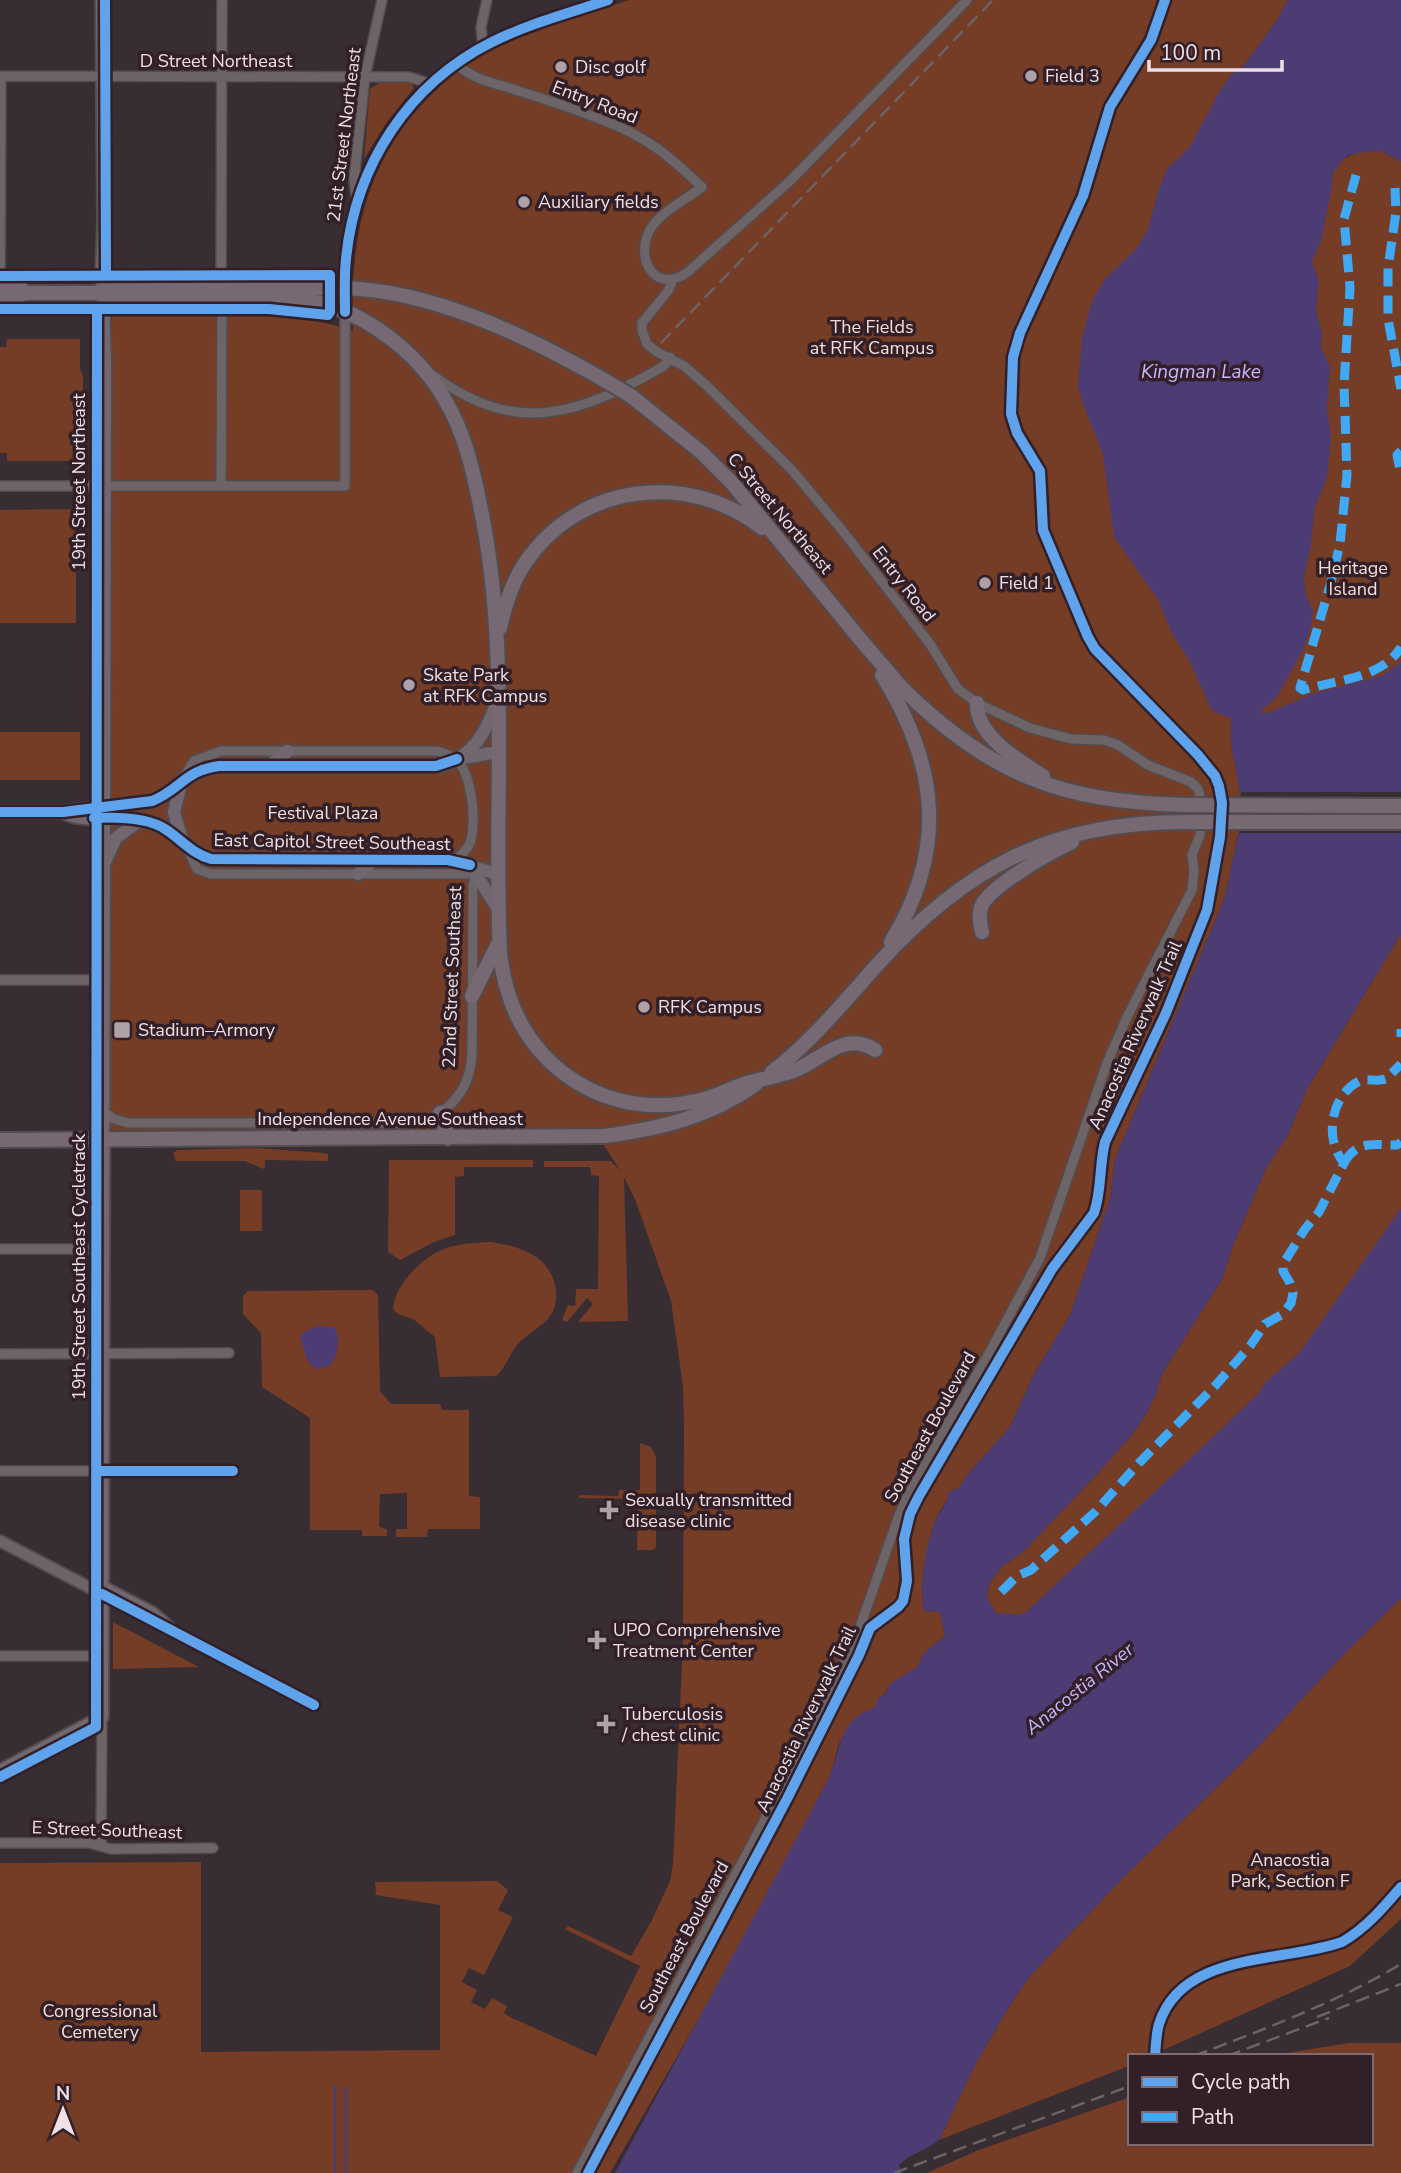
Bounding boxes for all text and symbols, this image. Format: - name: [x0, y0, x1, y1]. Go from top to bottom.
- scale bar: [1149, 28, 1282, 72]
- text: 100 m: [1160, 39, 1221, 67]
- street label: 21st Street Northeast: [321, 46, 367, 224]
- street label: D Street Northeast: [140, 49, 293, 73]
- place label: Disc golf: [575, 55, 647, 79]
- marker: Disc golf: [553, 59, 569, 75]
- place label: Field 3: [1045, 64, 1100, 88]
- marker: Field 3: [1023, 68, 1039, 84]
- street label: Entry Road: [549, 75, 641, 129]
- place label: Auxiliary fields: [538, 190, 659, 214]
- marker: Auxiliary fields: [516, 194, 532, 210]
- park label: The Fields at RFK Campus: [810, 315, 934, 360]
- water label: Kingman Lake: [1141, 359, 1261, 385]
- street label: 19th Street Northeast: [67, 393, 91, 571]
- street label: C Street Northeast: [722, 447, 838, 579]
- street label: Entry Road: [867, 541, 941, 627]
- park label: Heritage Island: [1318, 556, 1388, 601]
- place label: Field 1: [999, 571, 1054, 595]
- marker: Field 1: [977, 575, 993, 591]
- place label: Skate Park at RFK Campus: [423, 663, 547, 708]
- marker: Skate Park at RFK Campus: [401, 677, 417, 693]
- park label: Festival Plaza: [268, 801, 378, 825]
- street label: East Capitol Street Southeast: [213, 828, 451, 856]
- street label: 22nd Street Southeast: [437, 885, 467, 1069]
- street label: Anacostia Riverwalk Trail: [1082, 936, 1188, 1133]
- place label: RFK Campus: [658, 995, 762, 1019]
- marker: RFK Campus: [636, 999, 652, 1015]
- place label: Stadium–Armory: [138, 1018, 276, 1042]
- marker: Stadium–Armory: [112, 1020, 132, 1040]
- street label: Independence Avenue Southeast: [257, 1107, 523, 1131]
- street label: 19th Street Southeast Cycletrack: [67, 1133, 91, 1400]
- street label: Southeast Boulevard: [879, 1347, 981, 1507]
- place label: Sexually transmitted disease clinic: [625, 1488, 792, 1533]
- marker: Sexually transmitted disease clinic: [599, 1500, 619, 1520]
- place label: UPO Comprehensive Treatment Center: [613, 1618, 781, 1663]
- street label: Anacostia Riverwalk Trail: [750, 1621, 862, 1816]
- marker: UPO Comprehensive Treatment Center: [587, 1630, 607, 1650]
- water label: Anacostia River: [1019, 1636, 1140, 1741]
- place label: Tuberculosis / chest clinic: [621, 1702, 723, 1747]
- marker: Tuberculosis / chest clinic: [596, 1714, 616, 1734]
- street label: E Street Southeast: [31, 1815, 183, 1845]
- park label: Anacostia Park, Section F: [1230, 1848, 1350, 1893]
- street label: Southeast Boulevard: [634, 1857, 734, 2017]
- park label: Congressional Cemetery: [43, 1999, 158, 2044]
- legend: [1128, 2054, 1373, 2145]
- text: Cycle path: [1191, 2068, 1290, 2096]
- north arrow: [28, 2075, 98, 2145]
- text: N: [56, 2081, 70, 2107]
- text: Path: [1191, 2103, 1234, 2131]

